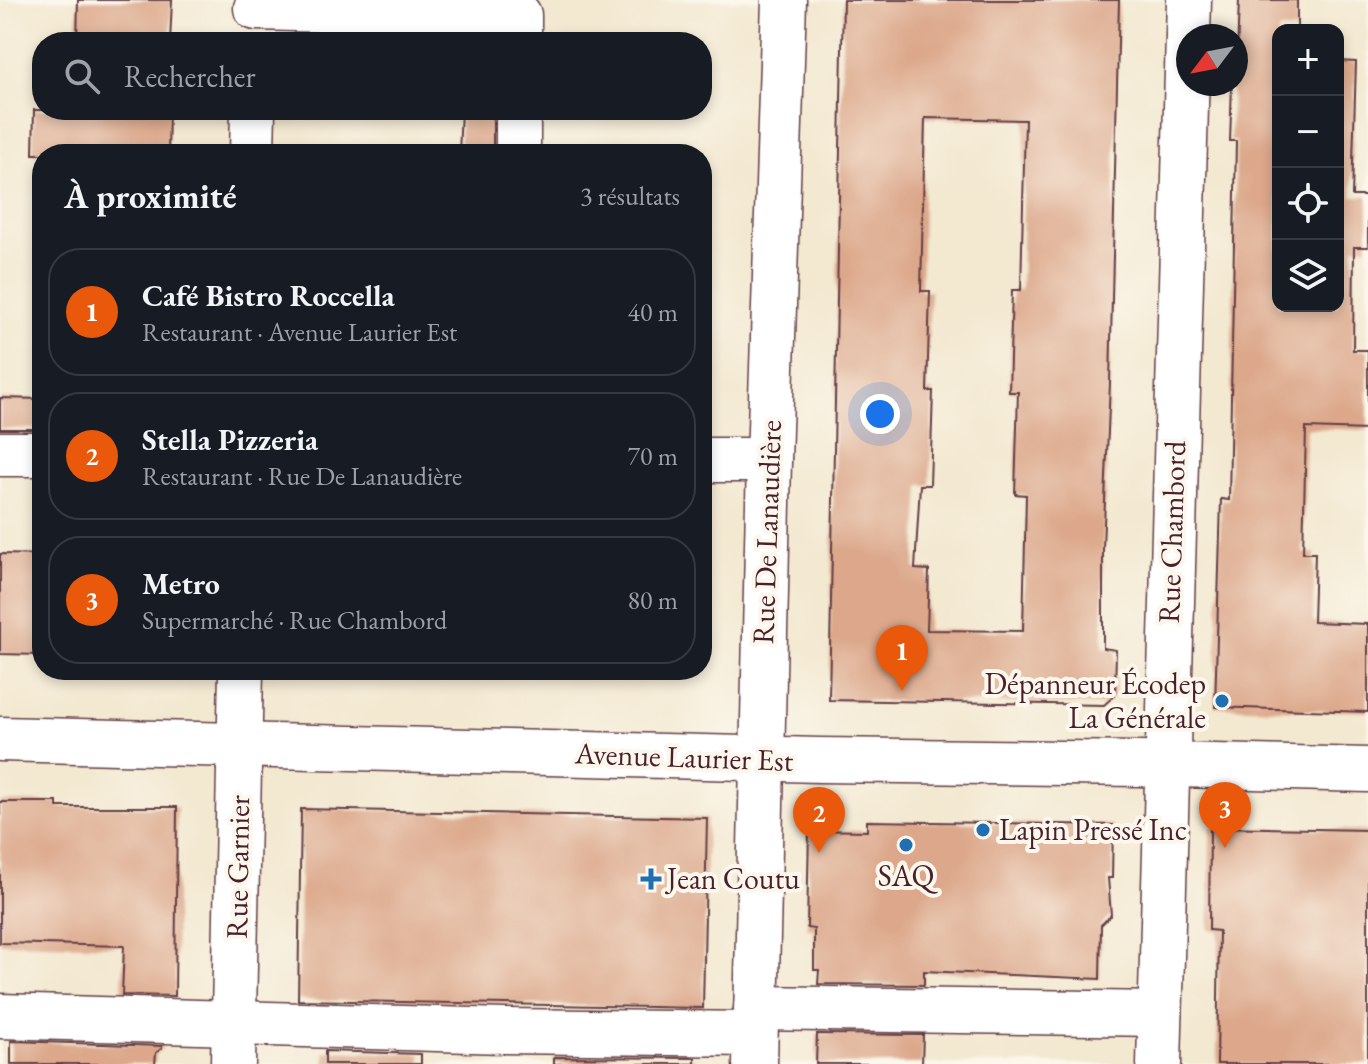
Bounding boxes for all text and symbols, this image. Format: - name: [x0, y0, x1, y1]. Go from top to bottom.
- north arrow: [1176, 24, 1248, 96]
- map controls: [1272, 24, 1344, 312]
- button: +: [1272, 24, 1344, 96]
- search box: [32, 32, 712, 120]
- icon: search: [60, 54, 104, 98]
- text: Rechercher: [124, 57, 256, 96]
- button: −: [1272, 96, 1344, 168]
- button: locate: [1272, 168, 1344, 240]
- text: À proximité: [64, 174, 237, 218]
- text: 3 résultats: [580, 179, 680, 213]
- button: layers: [1272, 240, 1344, 312]
- text: Café Bistro Roccella: [142, 276, 395, 315]
- text: 1: [85, 295, 99, 329]
- text: 40 m: [628, 295, 678, 329]
- text: Restaurant · Avenue Laurier Est: [142, 315, 457, 349]
- your location: [860, 394, 900, 434]
- street label: Rue De Lanaudière: [743, 419, 790, 645]
- text: Stella Pizzeria: [142, 420, 318, 459]
- text: 2: [85, 439, 99, 473]
- text: 70 m: [628, 439, 678, 473]
- street label: Rue Chambord: [1149, 439, 1194, 624]
- text: Restaurant · Rue De Lanaudière: [142, 459, 462, 493]
- text: Metro: [142, 564, 220, 603]
- text: 3: [85, 583, 99, 617]
- text: 80 m: [628, 583, 678, 617]
- text: Supermarché · Rue Chambord: [142, 603, 447, 637]
- pin: 1: [876, 625, 928, 691]
- place label: Dépanneur Écodep La Générale: [984, 664, 1206, 737]
- marker: Dépanneur Écodep La Générale: [1213, 692, 1231, 710]
- street label: Avenue Laurier Est: [573, 733, 794, 780]
- pin: 3: [1199, 782, 1251, 848]
- pin: 2: [793, 787, 845, 853]
- street label: Rue Garnier: [217, 795, 258, 939]
- place label: Lapin Pressé Inc: [999, 810, 1187, 849]
- marker: Lapin Pressé Inc: [974, 821, 992, 839]
- marker: SAQ: [897, 836, 915, 854]
- place label: SAQ: [878, 856, 938, 895]
- place label: Jean Coutu: [664, 859, 800, 898]
- marker: Jean Coutu: [642, 870, 660, 888]

